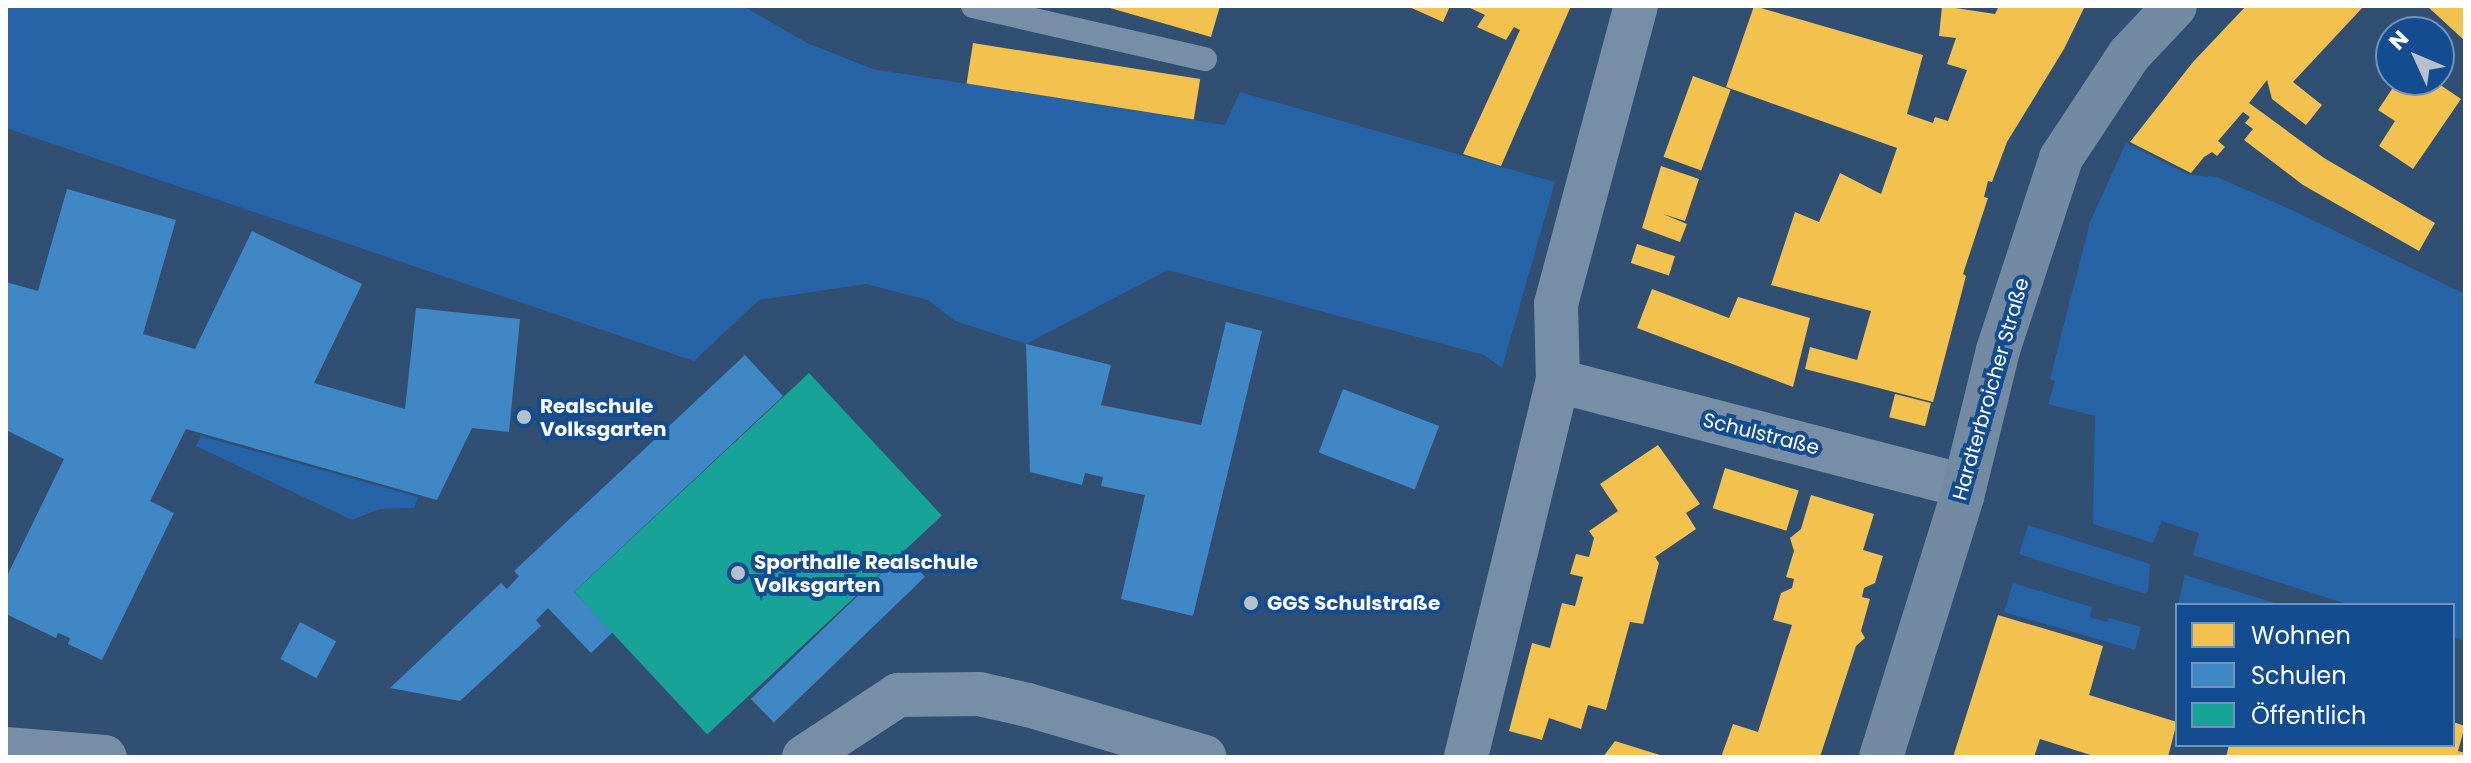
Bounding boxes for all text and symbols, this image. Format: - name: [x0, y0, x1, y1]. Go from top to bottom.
- north arrow: [2375, 16, 2455, 96]
- text: N: [2382, 24, 2416, 57]
- street label: Hardterbroicher Straße: [1948, 275, 2034, 503]
- place label: Realschule Volksgarten: [540, 394, 666, 441]
- marker: Realschule Volksgarten: [515, 408, 533, 426]
- street label: Schulstraße: [1700, 408, 1822, 460]
- place label: Sporthalle Realschule Volksgarten: [754, 550, 978, 597]
- marker: Sporthalle Realschule Volksgarten: [729, 564, 747, 582]
- place label: GGS Schulstraße: [1267, 591, 1440, 615]
- marker: GGS Schulstraße: [1242, 594, 1260, 612]
- legend: [2175, 603, 2455, 747]
- text: Wohnen: [2251, 619, 2351, 652]
- text: Schulen: [2251, 659, 2347, 692]
- text: Öffentlich: [2251, 699, 2366, 732]

